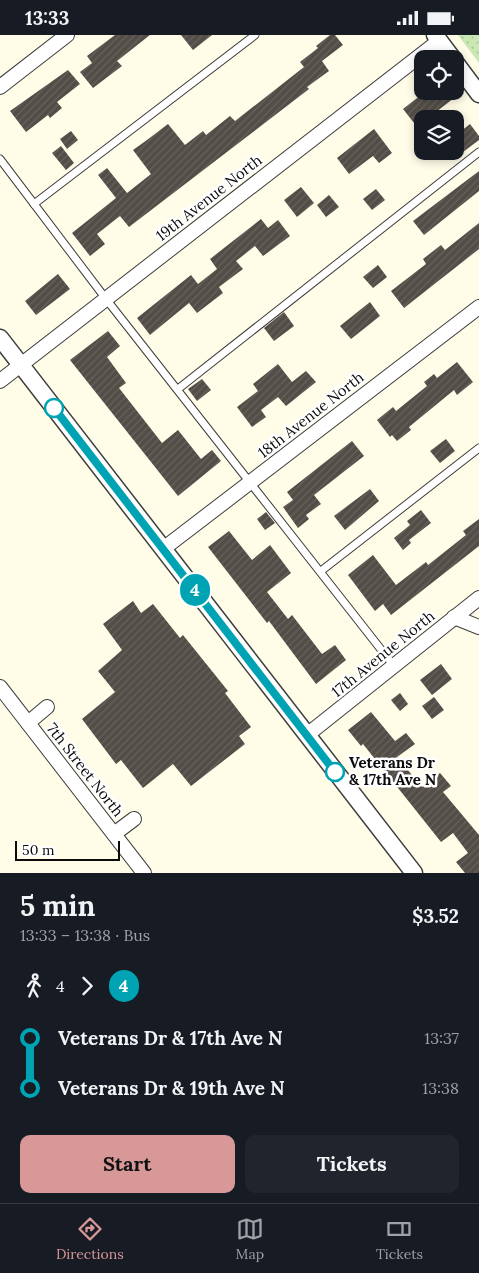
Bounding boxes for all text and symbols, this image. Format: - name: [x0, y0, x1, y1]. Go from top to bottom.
- text: 13:33: [25, 6, 69, 30]
- map controls: [414, 50, 464, 160]
- button: locate: [414, 50, 464, 100]
- button: layers: [414, 110, 464, 160]
- street label: 19th Avenue North: [152, 150, 265, 245]
- street label: 18th Avenue North: [254, 367, 367, 462]
- unlabelled marker: [44, 398, 64, 418]
- line badge: 4: [179, 574, 211, 606]
- text: 4: [190, 578, 200, 601]
- street label: 17th Avenue North: [327, 606, 438, 701]
- street label: 7th Street North: [43, 719, 128, 820]
- place label: Veterans Dr & 17th Ave N: [349, 753, 437, 789]
- marker: Veterans Dr & 17th Ave N: [325, 762, 345, 782]
- scale bar: [15, 838, 120, 861]
- text: 50 m: [22, 841, 55, 859]
- text: 5 min: [20, 888, 95, 924]
- text: $3.52: [412, 904, 459, 928]
- text: 13:33 – 13:38 · Bus: [20, 925, 150, 945]
- icon: walk: [20, 972, 48, 1000]
- icon: forward: [73, 972, 101, 1000]
- text: 4: [119, 974, 129, 997]
- text: 4: [56, 976, 65, 996]
- text: Veterans Dr & 17th Ave N: [58, 1026, 283, 1050]
- text: 13:37: [424, 1028, 459, 1048]
- text: Veterans Dr & 19th Ave N: [58, 1076, 285, 1100]
- text: 13:38: [422, 1078, 459, 1098]
- button: Start: [20, 1135, 235, 1193]
- button: Tickets: [245, 1135, 459, 1193]
- tab: Directions: [56, 1215, 124, 1263]
- tab: Map: [236, 1215, 264, 1263]
- tab: Tickets: [376, 1215, 423, 1263]

